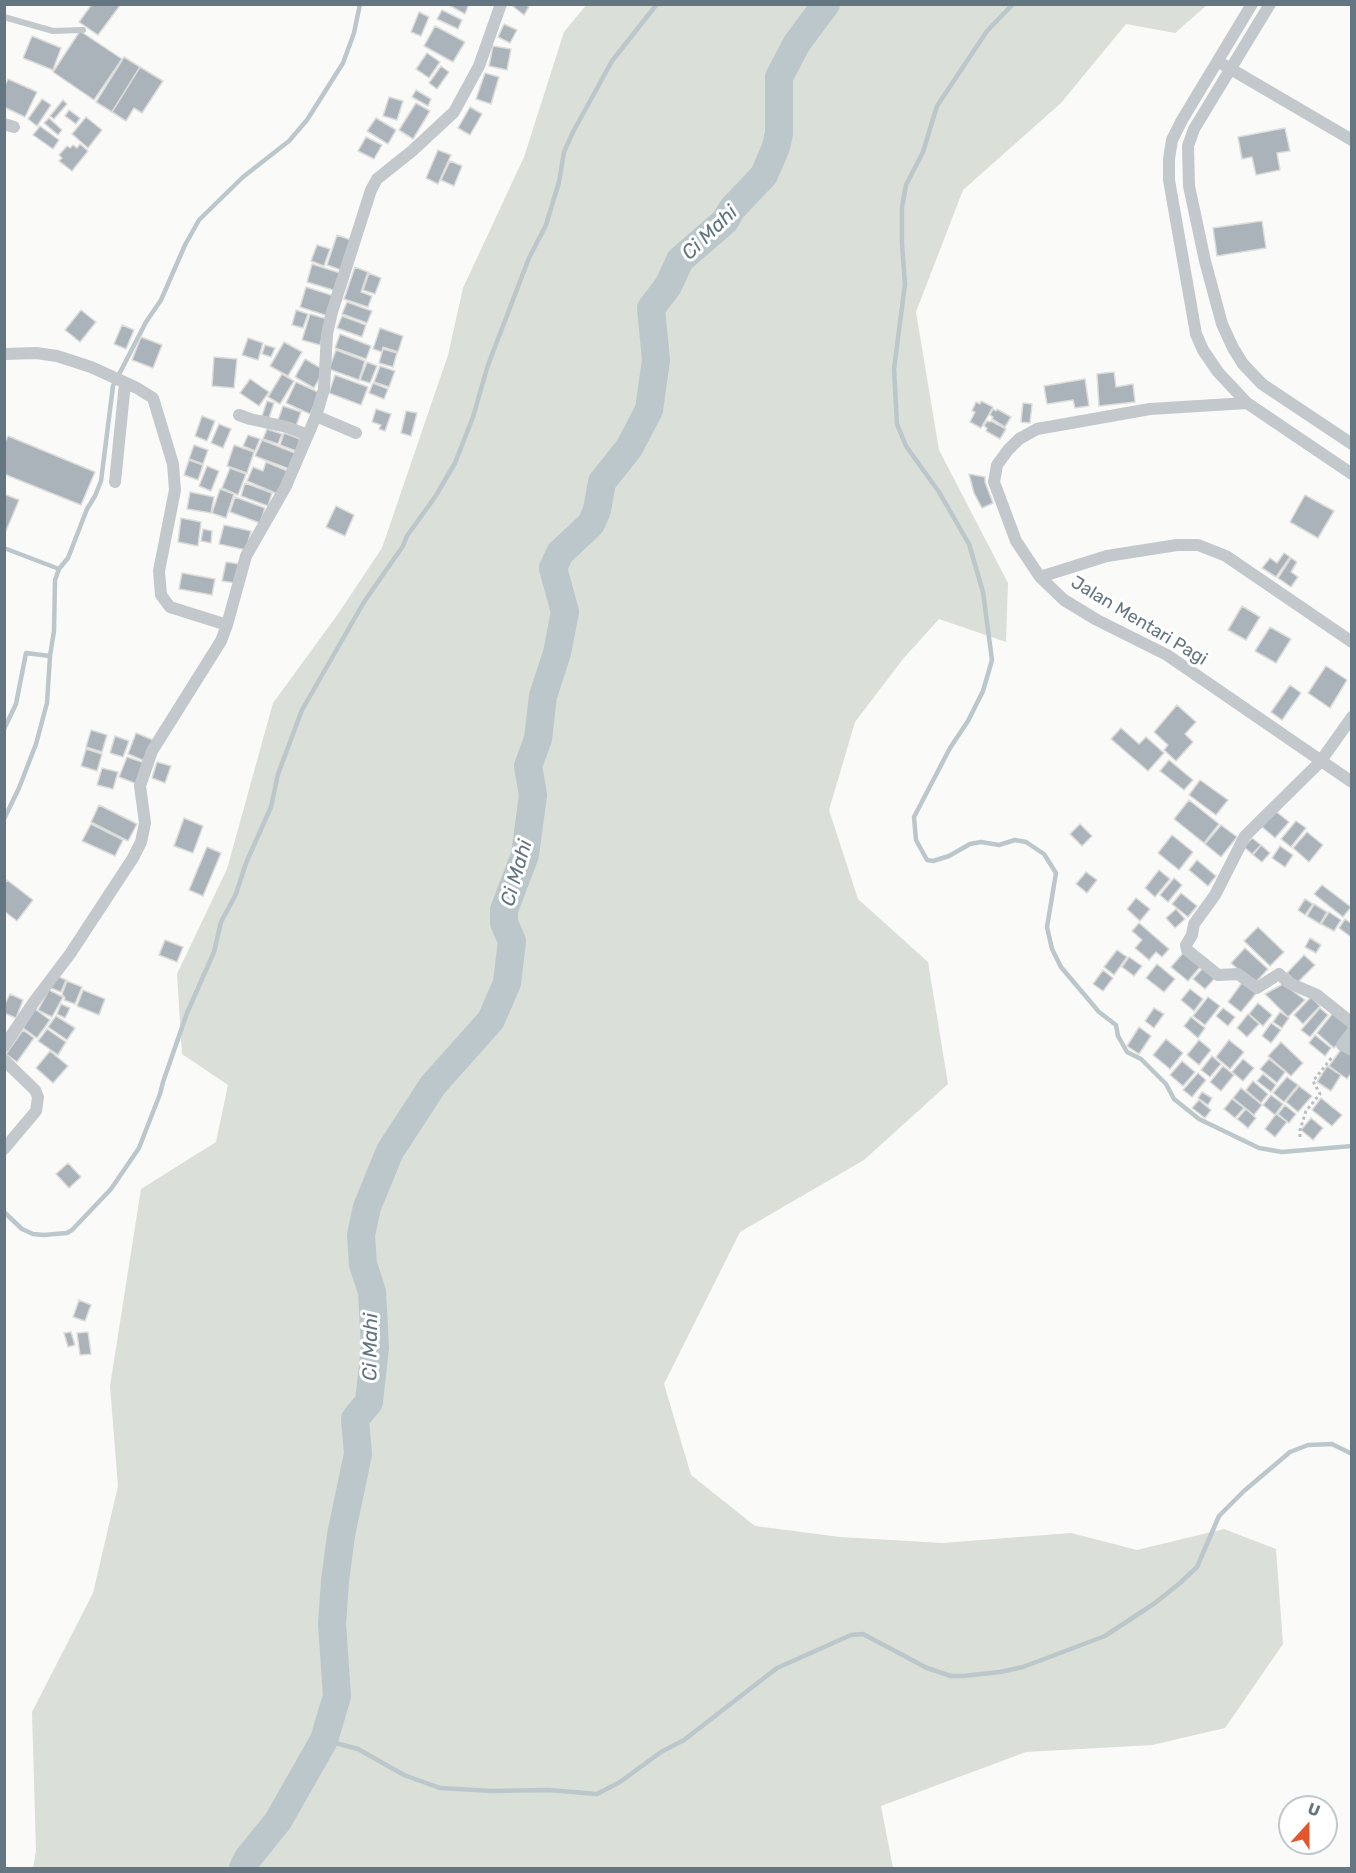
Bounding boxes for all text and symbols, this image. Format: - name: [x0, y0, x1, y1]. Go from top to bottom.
- water label: Ci Mahi: [677, 201, 743, 265]
- street label: Jalan Mentari Pagi: [1067, 572, 1211, 670]
- water label: Ci Mahi: [496, 837, 538, 909]
- water label: Ci Mahi: [358, 1313, 384, 1381]
- north arrow: [1278, 1795, 1338, 1855]
- text: U: [1305, 1799, 1323, 1821]

